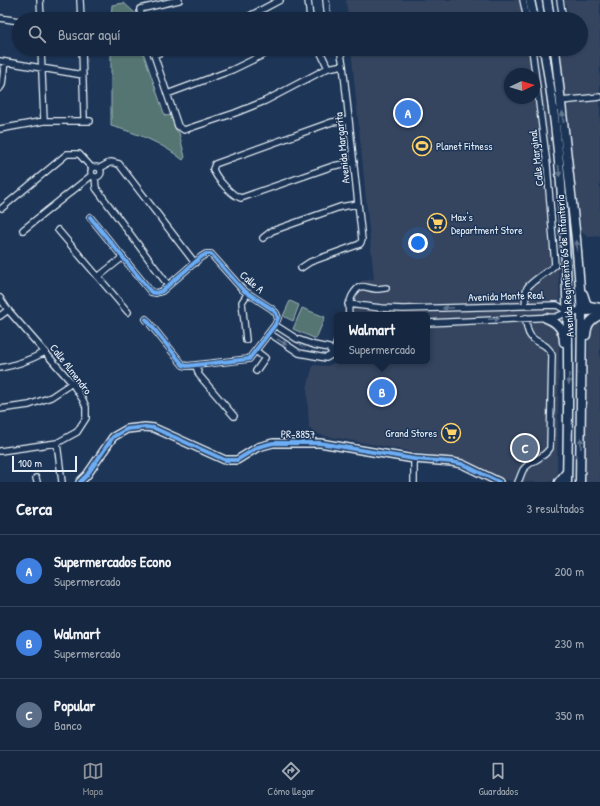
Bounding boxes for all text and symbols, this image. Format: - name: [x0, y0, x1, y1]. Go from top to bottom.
- search box: [12, 12, 588, 56]
- icon: search: [26, 23, 48, 45]
- text: Buscar aquí: [58, 24, 121, 45]
- north arrow: [504, 68, 540, 104]
- pin: A: [395, 98, 421, 128]
- street label: Avenida Margarita: [331, 111, 353, 184]
- one-way arrow: [559, 111, 566, 123]
- street label: Calle Marginal: [526, 129, 546, 187]
- sports icon: Planet Fitness: [411, 135, 433, 157]
- place label: Planet Fitness: [436, 139, 492, 153]
- one-way arrow: [556, 165, 562, 177]
- street label: Avenida Regimiento 65 de Infantería: [553, 194, 577, 337]
- place label: Max's Department Store: [451, 210, 523, 237]
- supermarket icon: Max's Department Store: [426, 212, 448, 234]
- your location: [408, 233, 428, 253]
- one-way arrow: [573, 240, 580, 252]
- street label: Calle A: [237, 268, 267, 297]
- street label: Avenida Monte Real: [468, 288, 544, 304]
- one-way arrow: [442, 304, 454, 311]
- popup: [334, 312, 430, 364]
- one-way arrow: [488, 316, 500, 323]
- text: Walmart: [349, 319, 395, 340]
- one-way arrow: [277, 338, 288, 345]
- text: Supermercado: [349, 340, 415, 358]
- street label: Calle Almendro: [47, 341, 95, 397]
- one-way arrow: [566, 373, 572, 386]
- pin: B: [369, 377, 395, 407]
- supermarket icon: Grand Stores: [440, 422, 462, 444]
- place label: Grand Stores: [385, 426, 437, 440]
- street label: PR-8857: [281, 427, 315, 441]
- pin: C: [512, 433, 538, 463]
- one-way arrow: [578, 436, 584, 449]
- scale bar: [12, 454, 77, 473]
- text: 100 m: [18, 456, 42, 470]
- text: Cerca: [16, 497, 52, 520]
- text: 3 resultados: [526, 499, 584, 517]
- text: Supermercados Econo: [54, 551, 171, 572]
- text: A: [26, 562, 32, 580]
- text: 200 m: [554, 562, 584, 580]
- text: Supermercado: [54, 572, 120, 590]
- text: Walmart: [54, 623, 100, 644]
- text: B: [26, 634, 32, 652]
- text: 230 m: [554, 634, 584, 652]
- text: Supermercado: [54, 644, 120, 662]
- text: Popular: [54, 695, 95, 716]
- text: C: [25, 706, 33, 724]
- text: 350 m: [555, 706, 584, 724]
- text: Banco: [54, 716, 82, 734]
- tab: Mapa: [82, 760, 104, 798]
- tab: Cómo llegar: [267, 760, 315, 798]
- tab: Guardados: [478, 760, 518, 798]

